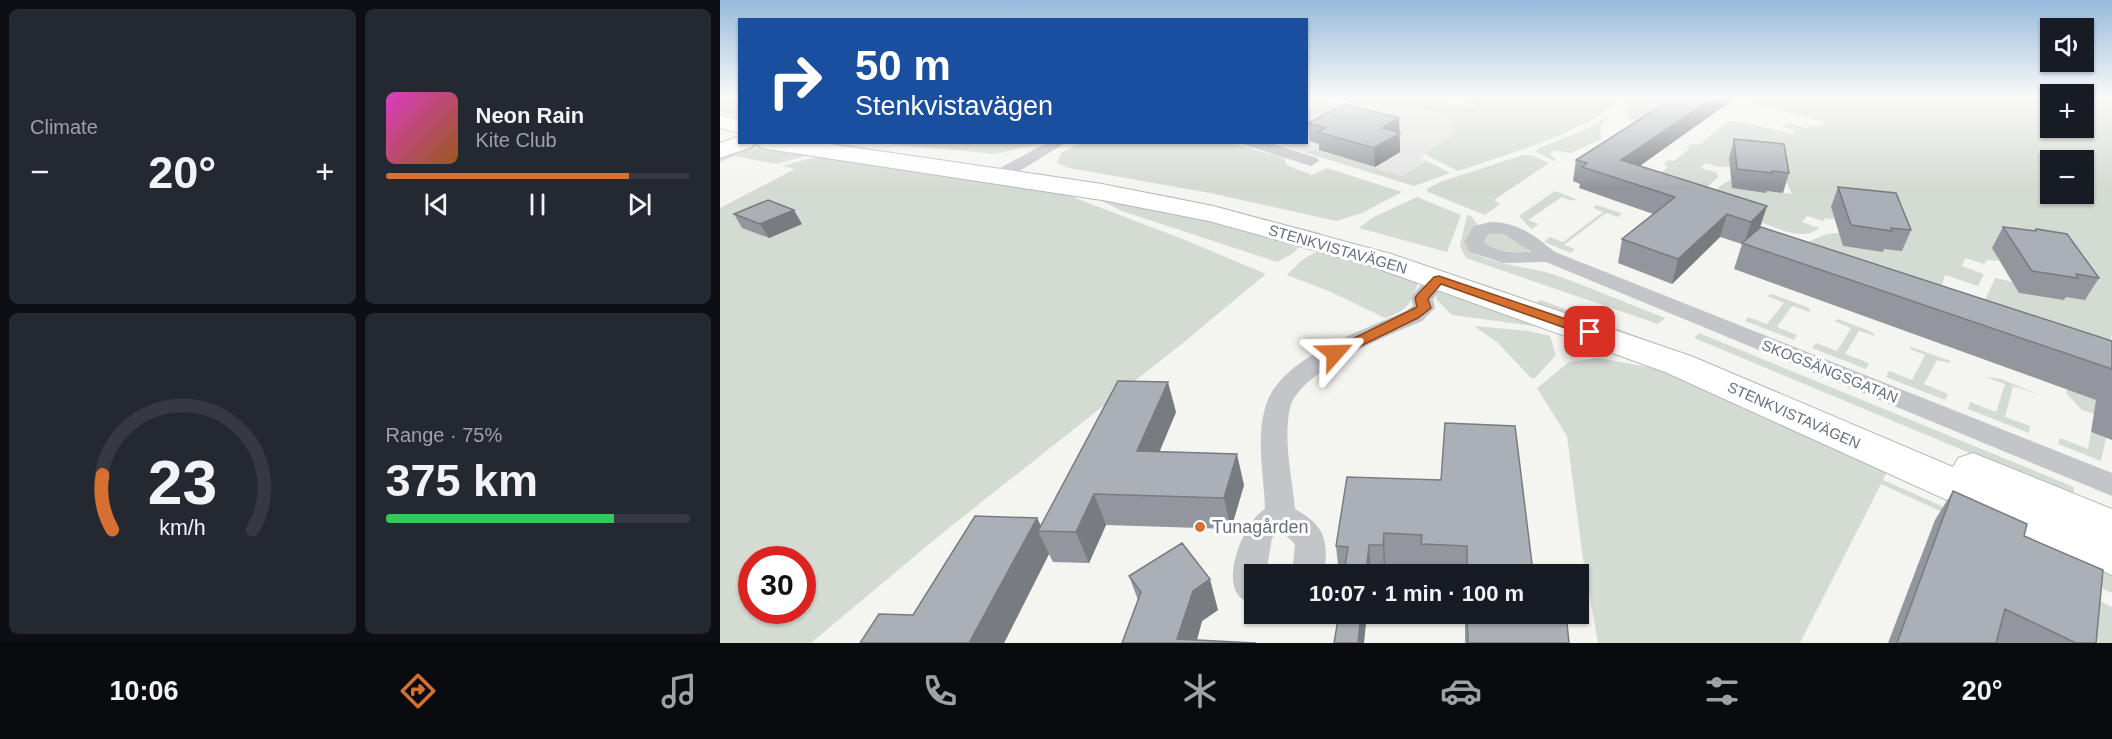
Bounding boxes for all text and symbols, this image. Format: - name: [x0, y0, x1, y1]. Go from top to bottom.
- map controls: [2040, 18, 2094, 204]
- button: sound: [2040, 18, 2094, 72]
- icon: right: [756, 42, 834, 120]
- text: 50 m: [855, 42, 951, 89]
- button: +: [2040, 84, 2094, 138]
- text: Stenkvistavägen: [855, 91, 1053, 121]
- text: Neon Rain: [476, 103, 584, 128]
- text: Climate: [30, 116, 98, 138]
- text: Kite Club: [476, 129, 557, 151]
- text: 20°: [148, 147, 216, 198]
- button: −: [2040, 150, 2094, 204]
- text: −: [30, 153, 49, 190]
- text: +: [315, 153, 335, 190]
- icon: previous: [420, 188, 453, 221]
- icon: pause: [521, 188, 554, 221]
- icon: next: [623, 188, 656, 221]
- street label: STENKVISTAVÄGEN: [1267, 221, 1409, 277]
- pin: [1564, 306, 1615, 357]
- icon: arrive: [1573, 315, 1606, 348]
- position arrow: [1303, 321, 1367, 385]
- street label: SKOGSÄNGSGATAN: [1759, 336, 1901, 406]
- street label: STENKVISTAVÄGEN: [1725, 378, 1863, 452]
- text: Range · 75%: [386, 424, 502, 446]
- text: 23: [148, 448, 217, 517]
- text: 375 km: [386, 455, 538, 506]
- text: km/h: [159, 517, 205, 541]
- place label: Tunagården: [1212, 517, 1308, 537]
- marker: Tunagården: [1193, 520, 1207, 534]
- speed limit sign: 30: [738, 546, 816, 624]
- text: 10:07 · 1 min · 100 m: [1309, 581, 1524, 606]
- icon: directions: [397, 670, 439, 712]
- icon: music: [658, 670, 700, 712]
- icon: phone: [919, 670, 961, 712]
- icon: climate: [1179, 670, 1221, 712]
- icon: car: [1440, 670, 1482, 712]
- icon: filters: [1701, 670, 1743, 712]
- text: 10:06: [109, 676, 178, 706]
- text: 20°: [1962, 676, 2003, 706]

